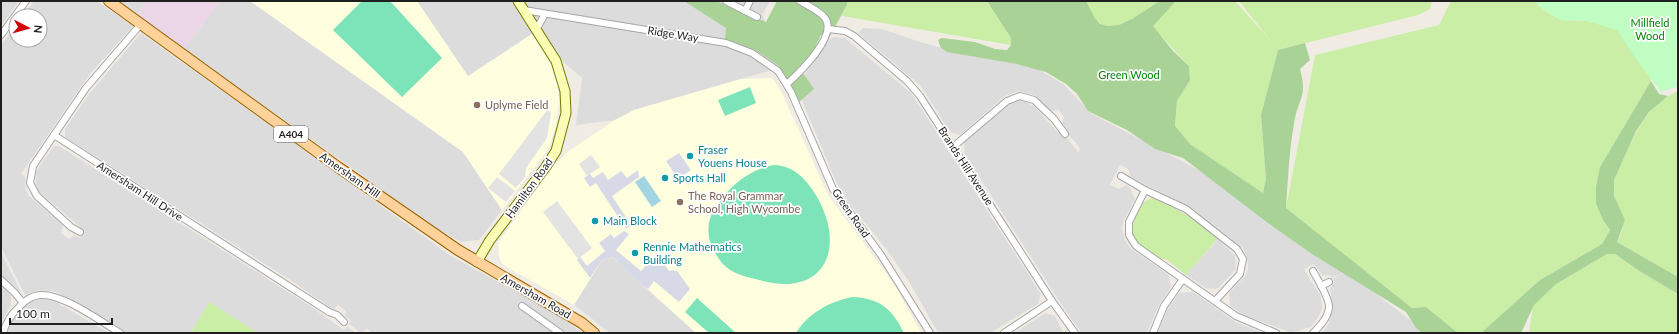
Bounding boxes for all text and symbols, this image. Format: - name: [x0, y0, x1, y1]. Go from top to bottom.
- north arrow: [8, 8, 48, 48]
- park label: Millfield Wood: [1631, 16, 1669, 42]
- street label: Ridge Way: [647, 23, 700, 44]
- text: N: [32, 24, 45, 34]
- park label: Green Wood: [1098, 68, 1160, 81]
- place label: Uplyme Field: [485, 98, 548, 111]
- marker: Uplyme Field: [472, 100, 482, 110]
- street label: Brands Hill Avenue: [936, 124, 997, 208]
- road number: A404: [274, 126, 308, 142]
- place label: Fraser Youens House: [698, 143, 767, 169]
- street label: Amersham Hill: [318, 149, 383, 200]
- marker: Fraser Youens House: [685, 151, 695, 161]
- street label: Hamilton Road: [502, 155, 555, 220]
- street label: Amersham Hill Drive: [95, 158, 186, 223]
- place label: Sports Hall: [673, 171, 726, 184]
- marker: Sports Hall: [660, 173, 670, 183]
- street label: Green Road: [830, 186, 873, 240]
- place label: The Royal Grammar School, High Wycombe: [688, 189, 801, 215]
- marker: The Royal Grammar School, High Wycombe: [675, 197, 685, 207]
- place label: Main Block: [603, 214, 657, 227]
- marker: Main Block: [590, 216, 600, 226]
- place label: Rennie Mathematics Building: [643, 240, 742, 266]
- marker: Rennie Mathematics Building: [630, 248, 640, 258]
- street label: Amersham Road: [499, 270, 574, 321]
- scale bar: [10, 300, 112, 326]
- text: 100 m: [16, 306, 50, 321]

